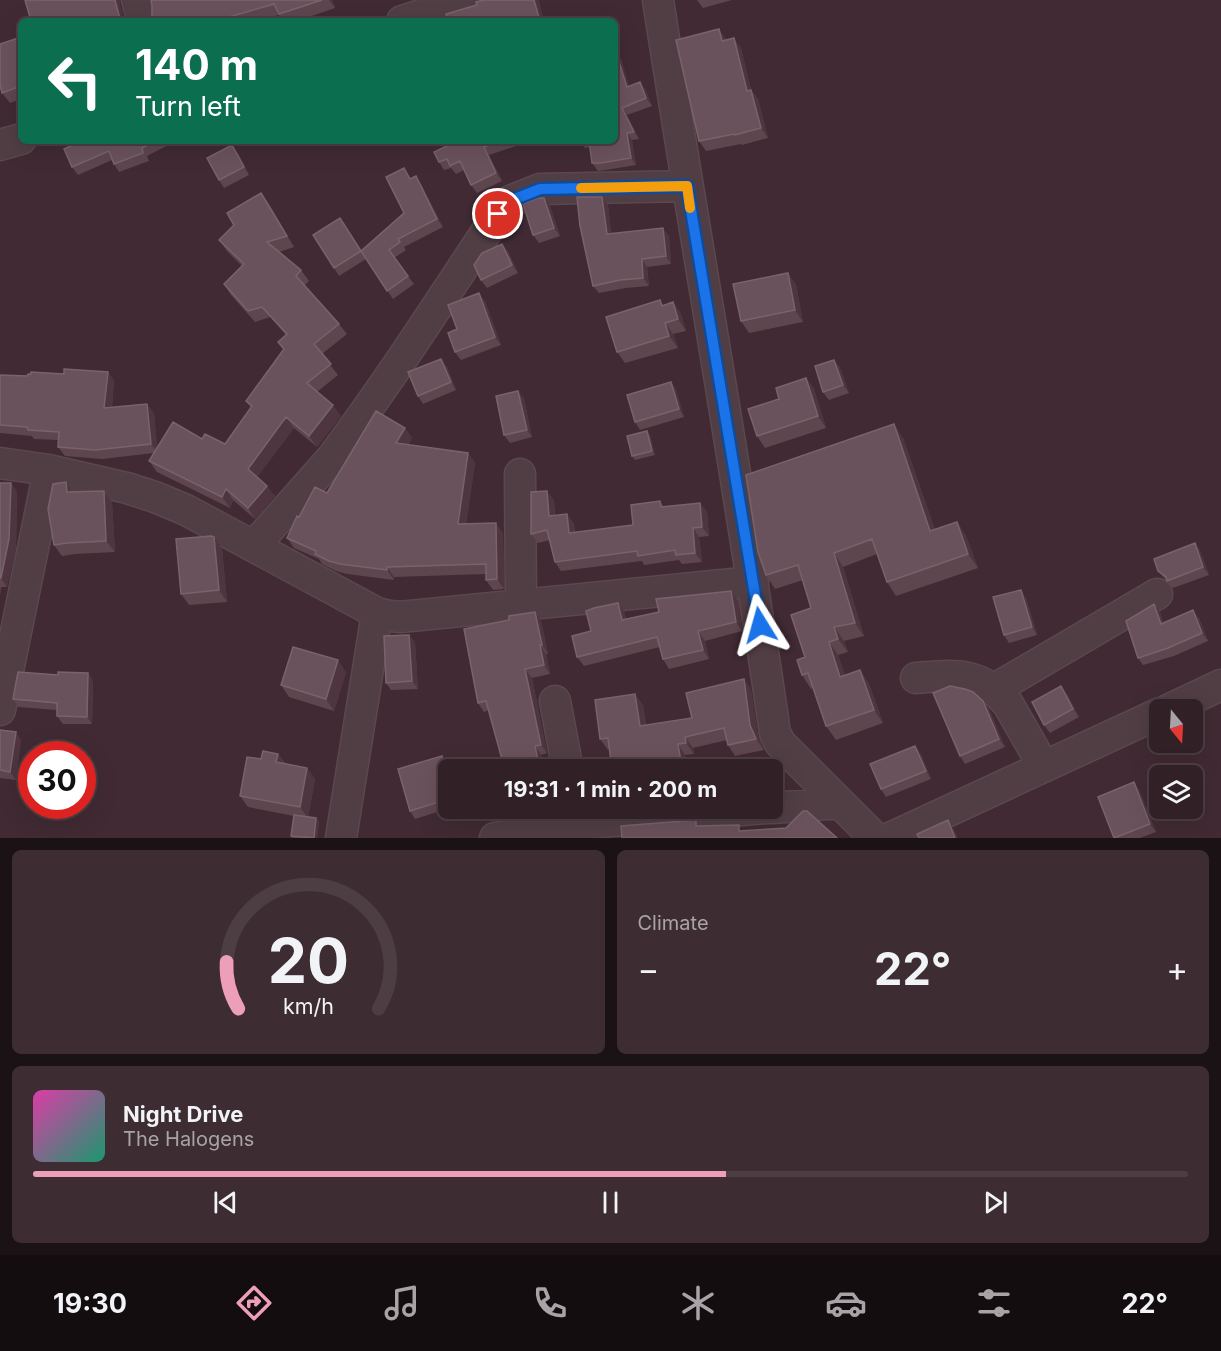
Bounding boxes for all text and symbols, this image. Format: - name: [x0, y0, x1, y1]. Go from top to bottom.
- text: 140 m: [135, 39, 258, 90]
- icon: left: [36, 42, 114, 120]
- text: Turn left: [135, 90, 241, 123]
- pin: [472, 188, 523, 239]
- icon: arrive: [481, 197, 514, 230]
- position arrow: [728, 593, 792, 657]
- north arrow: [1149, 699, 1203, 753]
- map controls: [1149, 699, 1203, 819]
- speed limit sign: 30: [18, 741, 96, 819]
- button: layers: [1149, 765, 1203, 819]
- text: 19:31 · 1 min · 200 m: [504, 776, 717, 802]
- text: Climate: [638, 911, 709, 935]
- text: 20: [268, 923, 349, 998]
- text: 22°: [874, 941, 951, 996]
- text: −: [638, 949, 659, 989]
- text: +: [1166, 949, 1188, 989]
- text: km/h: [283, 993, 334, 1019]
- text: Night Drive: [123, 1101, 243, 1127]
- text: The Halogens: [123, 1127, 254, 1151]
- icon: previous: [209, 1186, 242, 1219]
- icon: pause: [594, 1186, 627, 1219]
- icon: next: [979, 1186, 1012, 1219]
- icon: directions: [233, 1282, 275, 1324]
- icon: music: [381, 1282, 423, 1324]
- icon: phone: [529, 1282, 571, 1324]
- icon: climate: [677, 1282, 719, 1324]
- icon: car: [825, 1282, 867, 1324]
- icon: filters: [973, 1282, 1015, 1324]
- text: 19:30: [53, 1287, 127, 1320]
- text: 22°: [1122, 1287, 1168, 1320]

